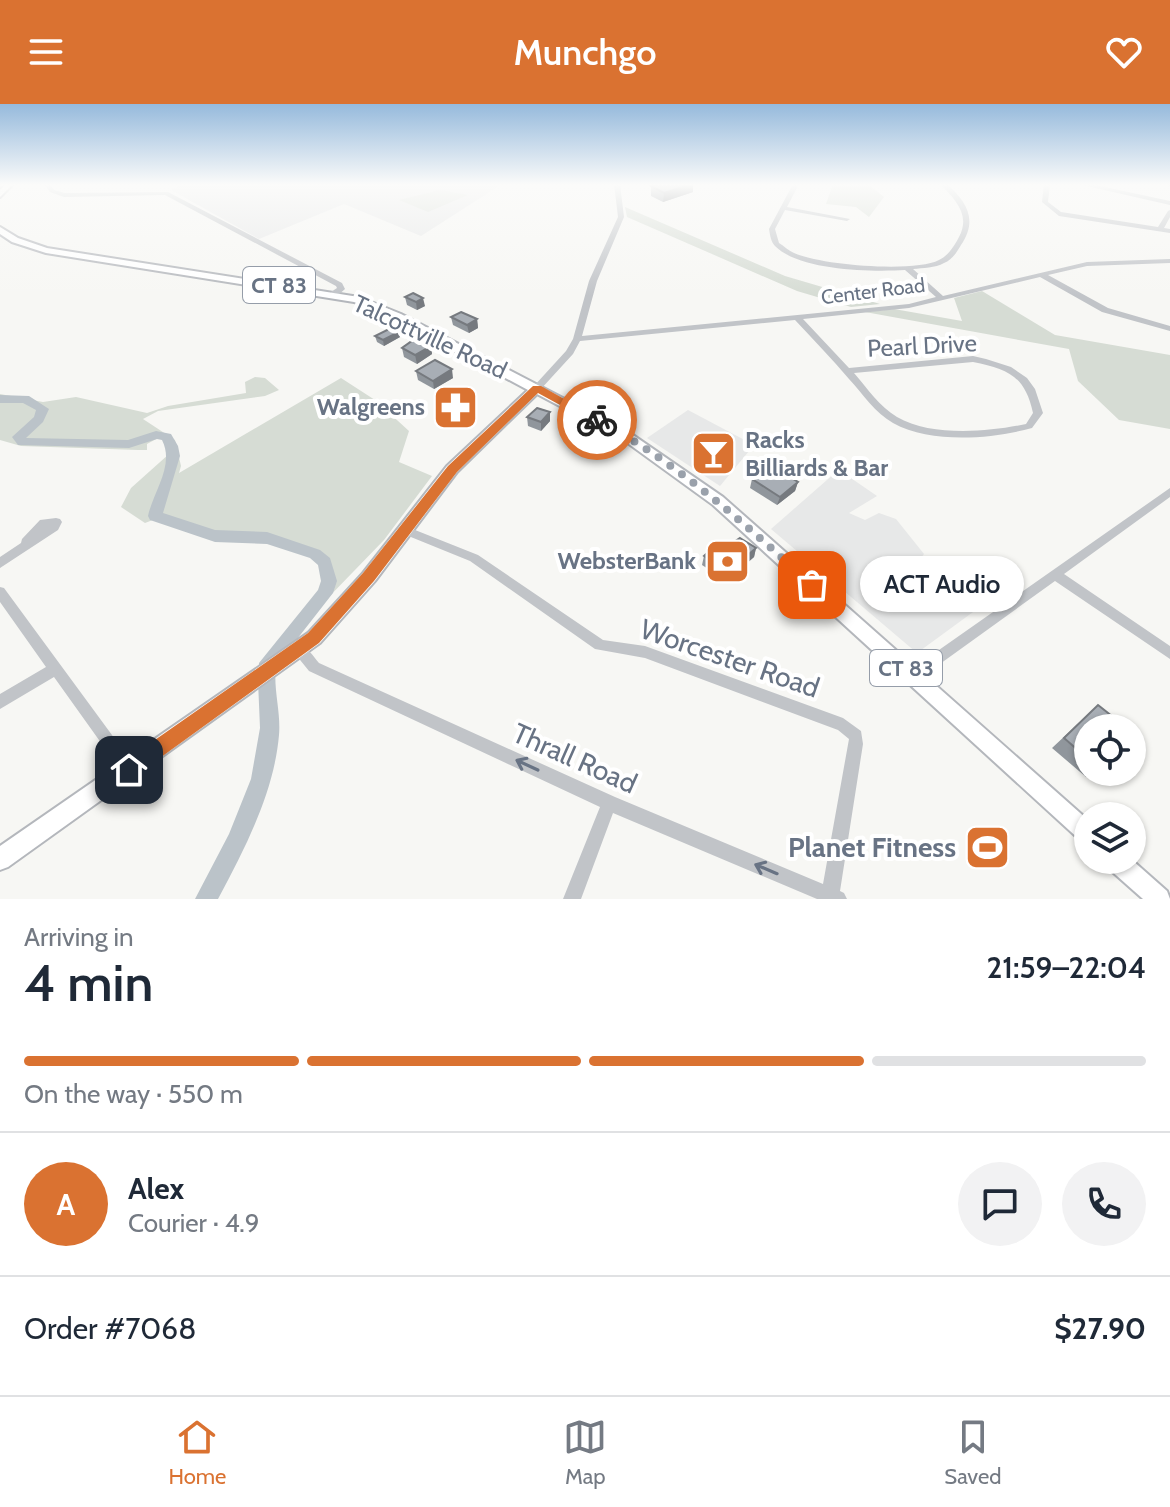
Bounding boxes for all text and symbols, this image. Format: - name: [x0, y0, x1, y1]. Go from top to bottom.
- icon: menu: [24, 30, 68, 74]
- text: Munchgo: [514, 30, 657, 74]
- icon: heart: [1102, 30, 1146, 74]
- road number: CT 83: [243, 267, 315, 303]
- street label: Center Road: [820, 273, 926, 309]
- street label: Talcottville Road: [349, 288, 512, 385]
- street label: Pearl Drive: [866, 328, 978, 363]
- courier: [557, 380, 637, 460]
- pharmacy icon: Walgreens: [432, 383, 480, 431]
- place label: Walgreens: [317, 392, 425, 421]
- icon: bike: [575, 398, 619, 442]
- place label: Racks Billiards & Bar: [745, 425, 888, 482]
- bar icon: Racks Billiards & Bar: [690, 430, 738, 478]
- bank icon: WebsterBank: [703, 537, 751, 585]
- place label: WebsterBank: [558, 546, 696, 575]
- pin: [778, 551, 846, 619]
- callout: ACT Audio: [860, 557, 1024, 613]
- icon: bag: [790, 563, 834, 607]
- text: ACT Audio: [884, 568, 1001, 600]
- street label: Worcester Road: [636, 611, 824, 705]
- road number: CT 83: [870, 650, 942, 686]
- map controls: [1074, 714, 1146, 874]
- button: locate: [1074, 714, 1146, 786]
- street label: Thrall Road: [508, 716, 642, 800]
- pin: [95, 736, 163, 804]
- icon: home: [107, 748, 151, 792]
- one-way arrow: [516, 757, 540, 772]
- button: layers: [1074, 802, 1146, 874]
- sports icon: Planet Fitness: [963, 823, 1011, 871]
- place label: Planet Fitness: [788, 830, 956, 864]
- one-way arrow: [754, 860, 779, 875]
- text: Arriving in: [24, 921, 134, 953]
- text: 21:59–22:04: [987, 949, 1146, 986]
- text: 4 min: [24, 951, 153, 1014]
- text: On the way · 550 m: [24, 1078, 243, 1110]
- button: chat: [958, 1162, 1042, 1246]
- button: phone: [1062, 1162, 1146, 1246]
- text: Alex: [128, 1170, 184, 1207]
- text: A: [57, 1186, 75, 1223]
- text: Courier · 4.9: [128, 1207, 260, 1239]
- text: Order #7068: [24, 1310, 196, 1347]
- text: $27.90: [1054, 1310, 1146, 1347]
- tab: Home: [168, 1415, 226, 1490]
- tab: Map: [563, 1415, 607, 1490]
- tab: Saved: [944, 1415, 1001, 1490]

